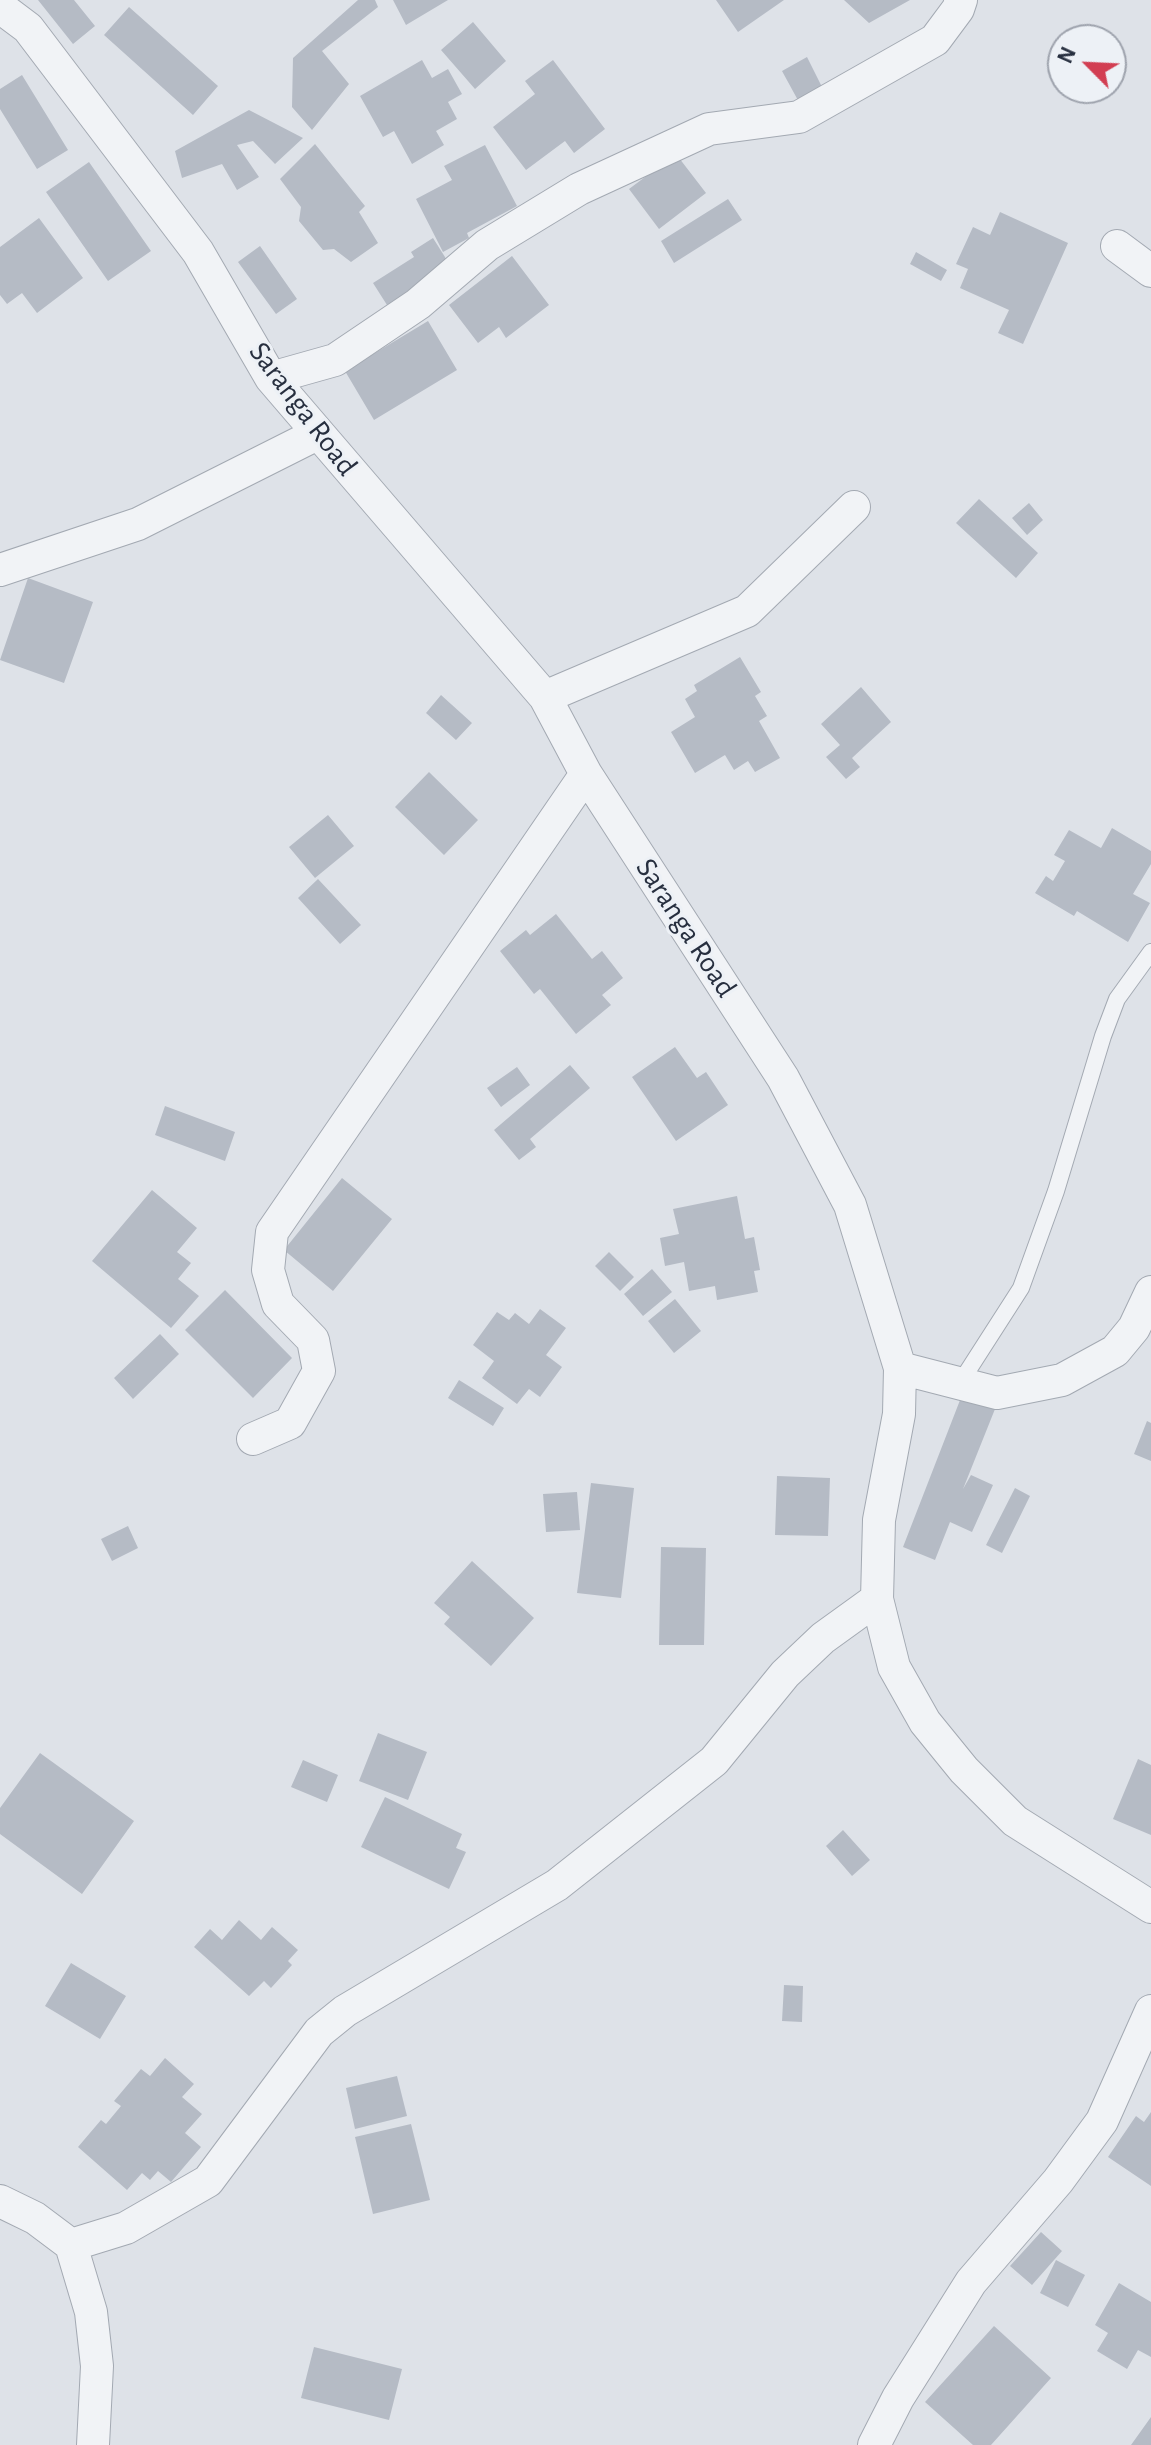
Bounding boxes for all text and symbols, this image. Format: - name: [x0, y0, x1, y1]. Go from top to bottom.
- north arrow: [1047, 24, 1127, 104]
- text: N: [1054, 44, 1080, 67]
- street label: Saranga Road: [241, 335, 365, 483]
- street label: Saranga Road: [628, 852, 744, 1004]

